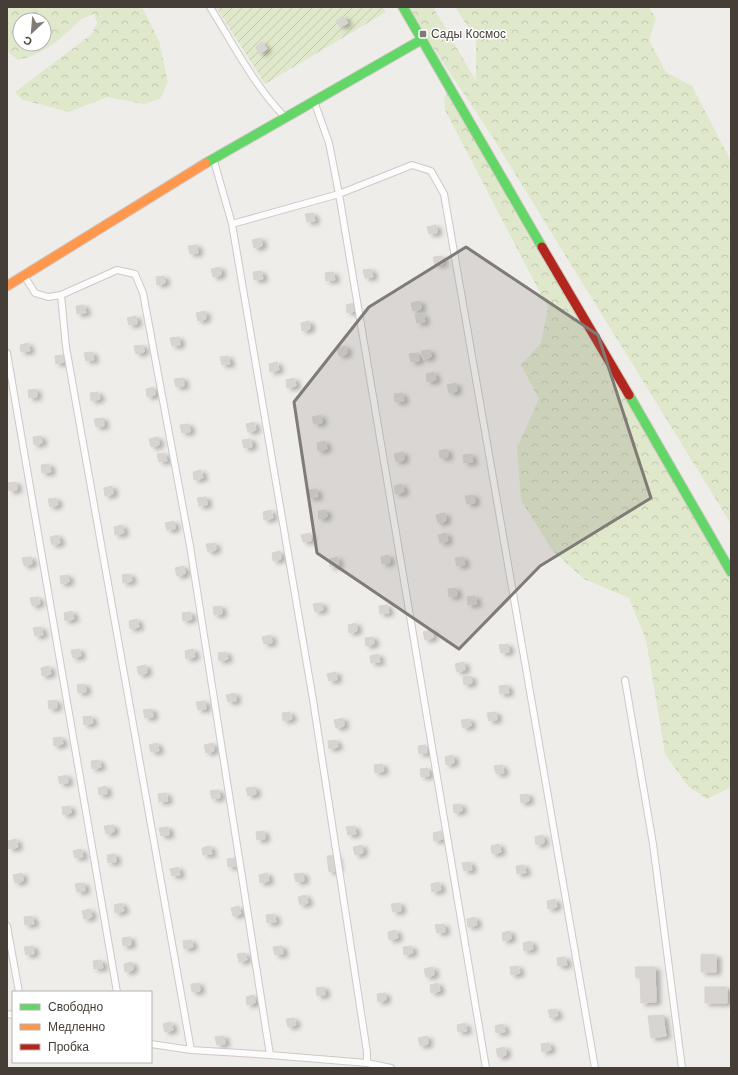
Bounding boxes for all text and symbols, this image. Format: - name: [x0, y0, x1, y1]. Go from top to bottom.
- north arrow: [12, 12, 52, 52]
- place label: Сады Космос: [431, 27, 506, 41]
- marker: Сады Космос: [418, 29, 428, 39]
- text: С: [21, 34, 34, 48]
- legend: [12, 991, 152, 1063]
- text: Свободно: [48, 1000, 103, 1014]
- text: Медленно: [48, 1020, 105, 1034]
- text: Пробка: [48, 1040, 89, 1054]

